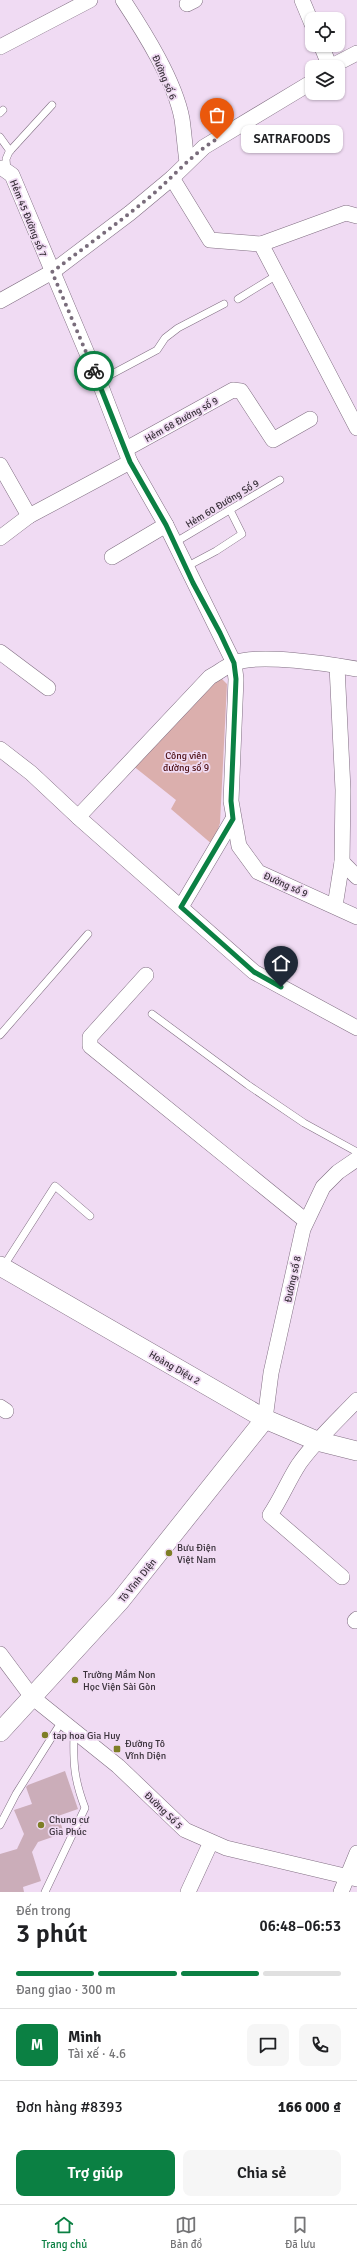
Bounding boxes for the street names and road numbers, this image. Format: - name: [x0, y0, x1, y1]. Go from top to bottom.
- street label: Đường số 6: [149, 53, 179, 102]
- street label: Hẻm 45 Đường số 7: [7, 178, 49, 259]
- street label: Hẻm 68 Đường số 9: [143, 395, 220, 445]
- street label: Hẻm 60 Đường Số 9: [184, 477, 261, 531]
- street label: Đường số 9: [261, 870, 310, 900]
- street label: Đường số 8: [282, 1255, 304, 1304]
- street label: Hoàng Diệu 2: [147, 1348, 202, 1387]
- street label: Tô Vĩnh Diện: [116, 1556, 159, 1605]
- street label: Đường Số 5: [142, 1790, 185, 1832]

